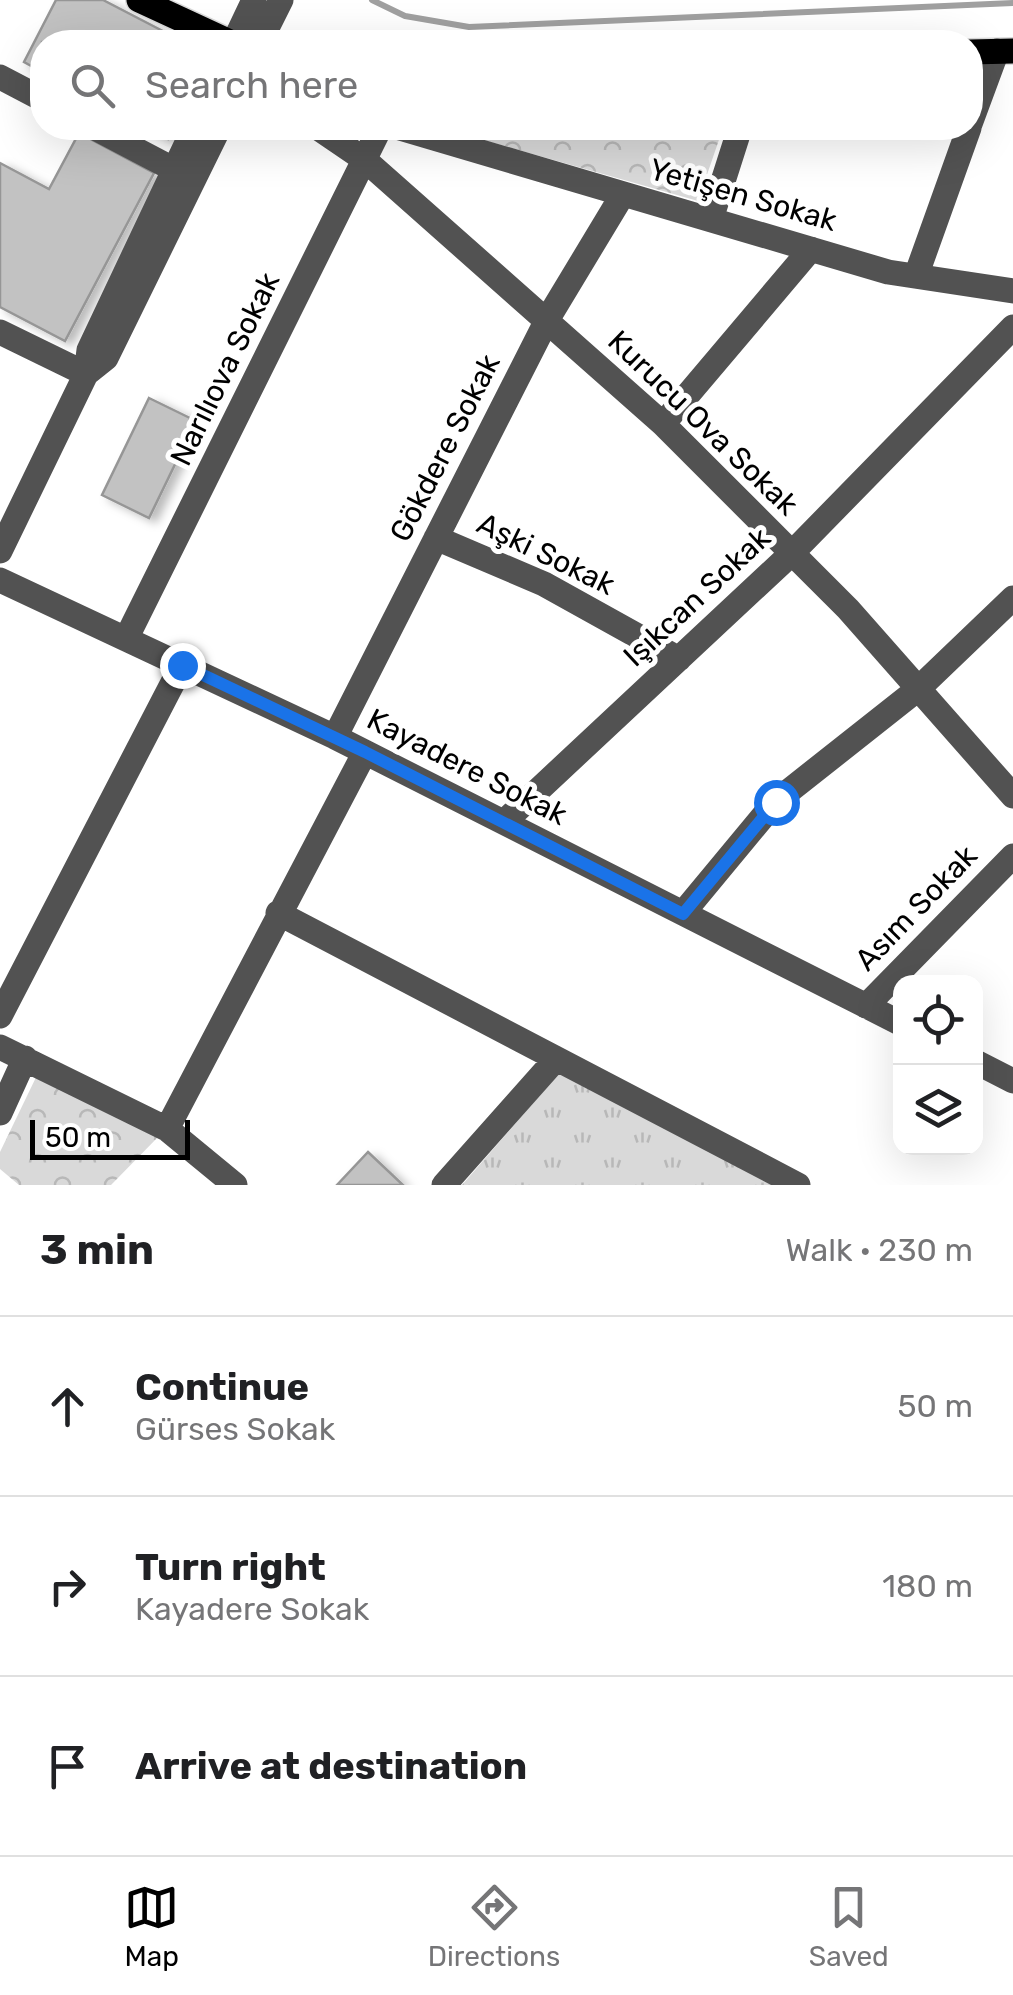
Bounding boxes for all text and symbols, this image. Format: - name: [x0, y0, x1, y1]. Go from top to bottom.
- search box: [30, 30, 983, 140]
- icon: search: [65, 58, 120, 113]
- text: Search here: [145, 62, 358, 108]
- street label: Yetişen Sokak: [645, 151, 841, 239]
- street label: Narılıova Sokak: [163, 266, 287, 471]
- street label: Kurucu Ova Sokak: [601, 323, 806, 523]
- street label: Gökdere Sokak: [382, 348, 508, 548]
- street label: Aşki Sokak: [471, 505, 621, 603]
- street label: Işıkcan Sokak: [616, 520, 778, 674]
- route end: [160, 643, 206, 689]
- street label: Kayadere Sokak: [361, 701, 573, 833]
- route start: [754, 780, 800, 826]
- street label: Asım Sokak: [848, 838, 985, 978]
- map controls: [893, 975, 983, 1155]
- button: locate: [893, 975, 983, 1065]
- button: layers: [893, 1065, 983, 1155]
- scale bar: [30, 1115, 190, 1160]
- text: 50 m: [45, 1121, 111, 1154]
- text: 3 min: [40, 1225, 154, 1275]
- text: Walk · 230 m: [786, 1231, 973, 1269]
- text: Continue: [135, 1364, 309, 1410]
- icon: ahead: [40, 1379, 95, 1434]
- text: 50 m: [897, 1387, 973, 1425]
- text: Gürses Sokak: [135, 1410, 335, 1448]
- text: Turn right: [135, 1544, 326, 1590]
- icon: right: [40, 1559, 95, 1614]
- text: 180 m: [882, 1567, 973, 1605]
- text: Kayadere Sokak: [135, 1590, 369, 1628]
- icon: arrive: [40, 1739, 95, 1794]
- text: Arrive at destination: [135, 1743, 527, 1789]
- tab: Map: [124, 1880, 179, 1973]
- tab: Directions: [428, 1880, 560, 1973]
- tab: Saved: [809, 1880, 889, 1973]

